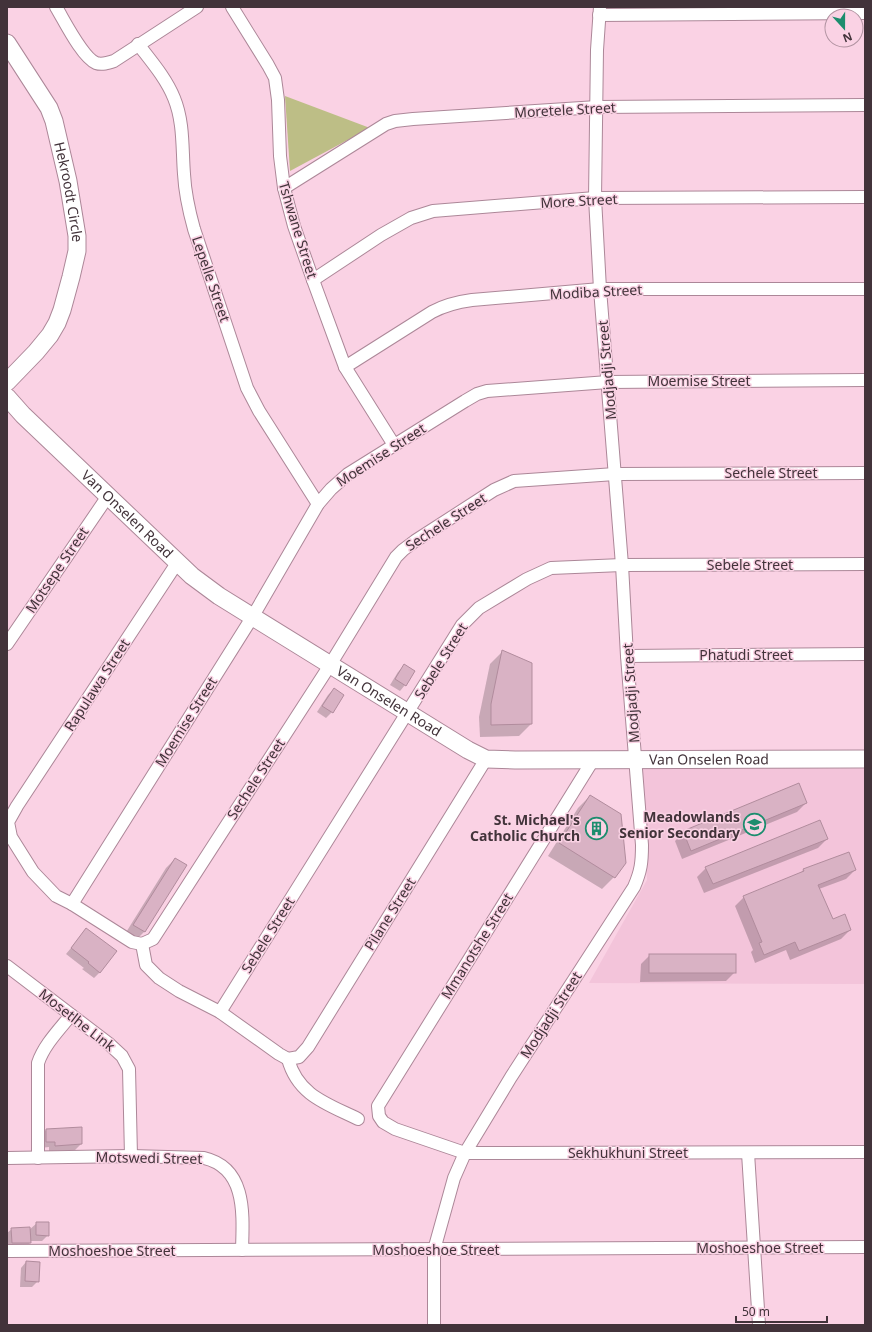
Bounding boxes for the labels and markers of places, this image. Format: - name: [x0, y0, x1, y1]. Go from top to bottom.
- place label: Meadowlands Senior Secondary: [619, 807, 740, 842]
- place label: St. Michael's Catholic Church: [470, 810, 580, 845]
- school or university icon: Meadowlands Senior Secondary: [742, 812, 768, 838]
- building icon: St. Michael's Catholic Church: [583, 815, 609, 841]

